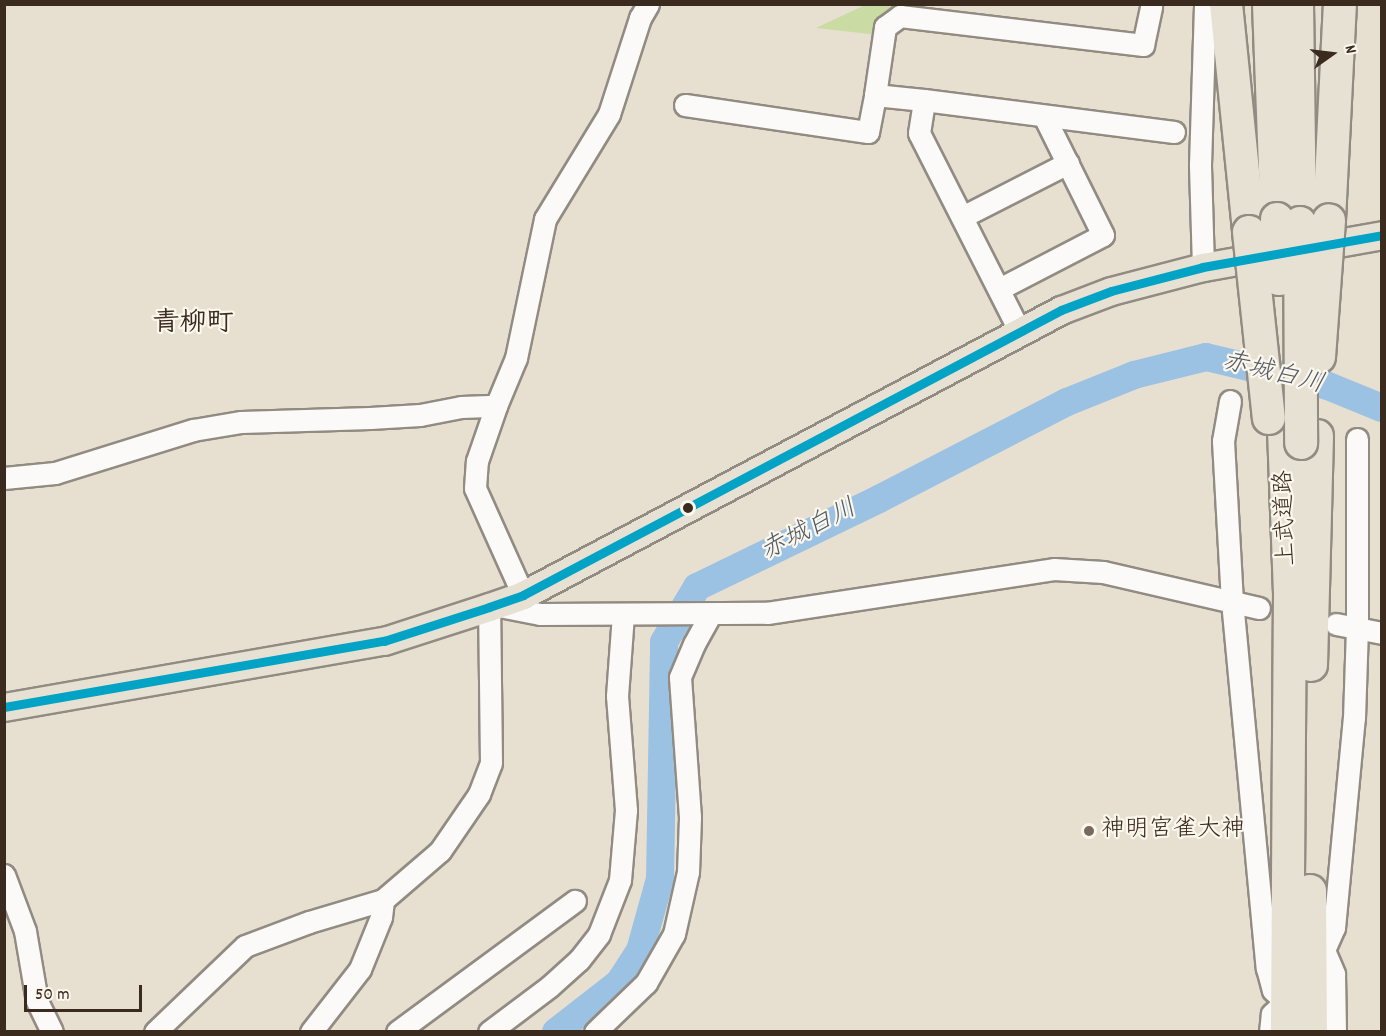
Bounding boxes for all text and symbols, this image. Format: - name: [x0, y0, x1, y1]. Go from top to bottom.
- north arrow: [1302, 24, 1362, 84]
- text: N: [1338, 43, 1362, 56]
- district label: 青柳町: [153, 309, 233, 341]
- water label: 赤城白川: [1219, 346, 1327, 402]
- street label: 上武道路: [1271, 470, 1303, 566]
- water label: 赤城白川: [756, 493, 862, 569]
- unlabelled marker: [682, 502, 694, 514]
- place label: 神明宮雀大神: [1101, 817, 1245, 845]
- marker: 神明宮雀大神: [1082, 824, 1096, 838]
- scale bar: [27, 973, 146, 1011]
- text: 50 m: [35, 983, 70, 1008]

